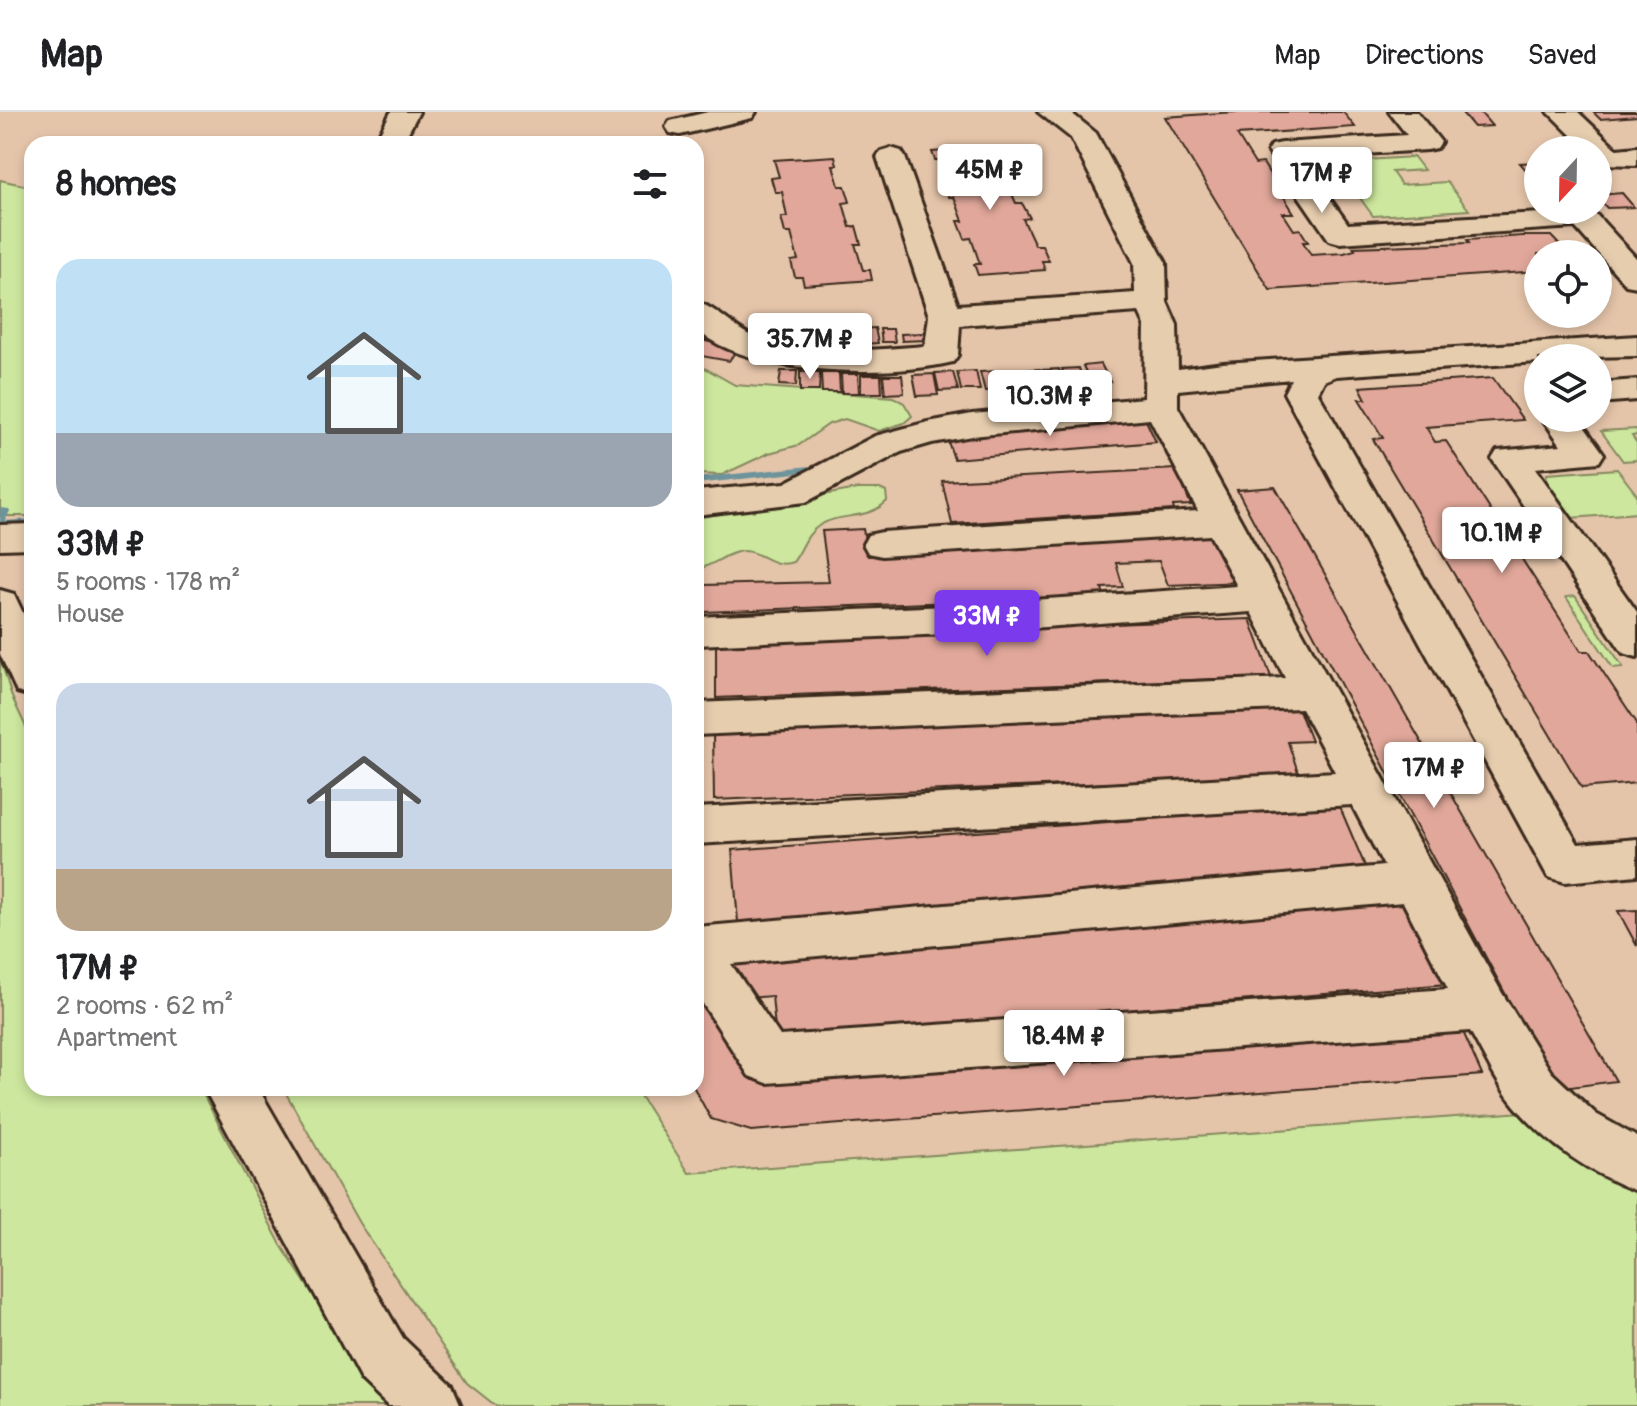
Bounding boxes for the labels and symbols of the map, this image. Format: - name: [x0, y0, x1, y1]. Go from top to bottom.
- north arrow: [1524, 136, 1612, 224]
- pin: 45M ₽: [934, 144, 1046, 212]
- pin: 17M ₽: [1266, 147, 1378, 215]
- pin: 35.7M ₽: [736, 313, 884, 381]
- pin: 10.3M ₽: [976, 370, 1124, 438]
- pin: 10.1M ₽: [1428, 507, 1576, 575]
- pin: 33M ₽: [931, 590, 1043, 658]
- pin: 17M ₽: [1378, 742, 1490, 810]
- pin: 18.4M ₽: [990, 1010, 1138, 1078]

